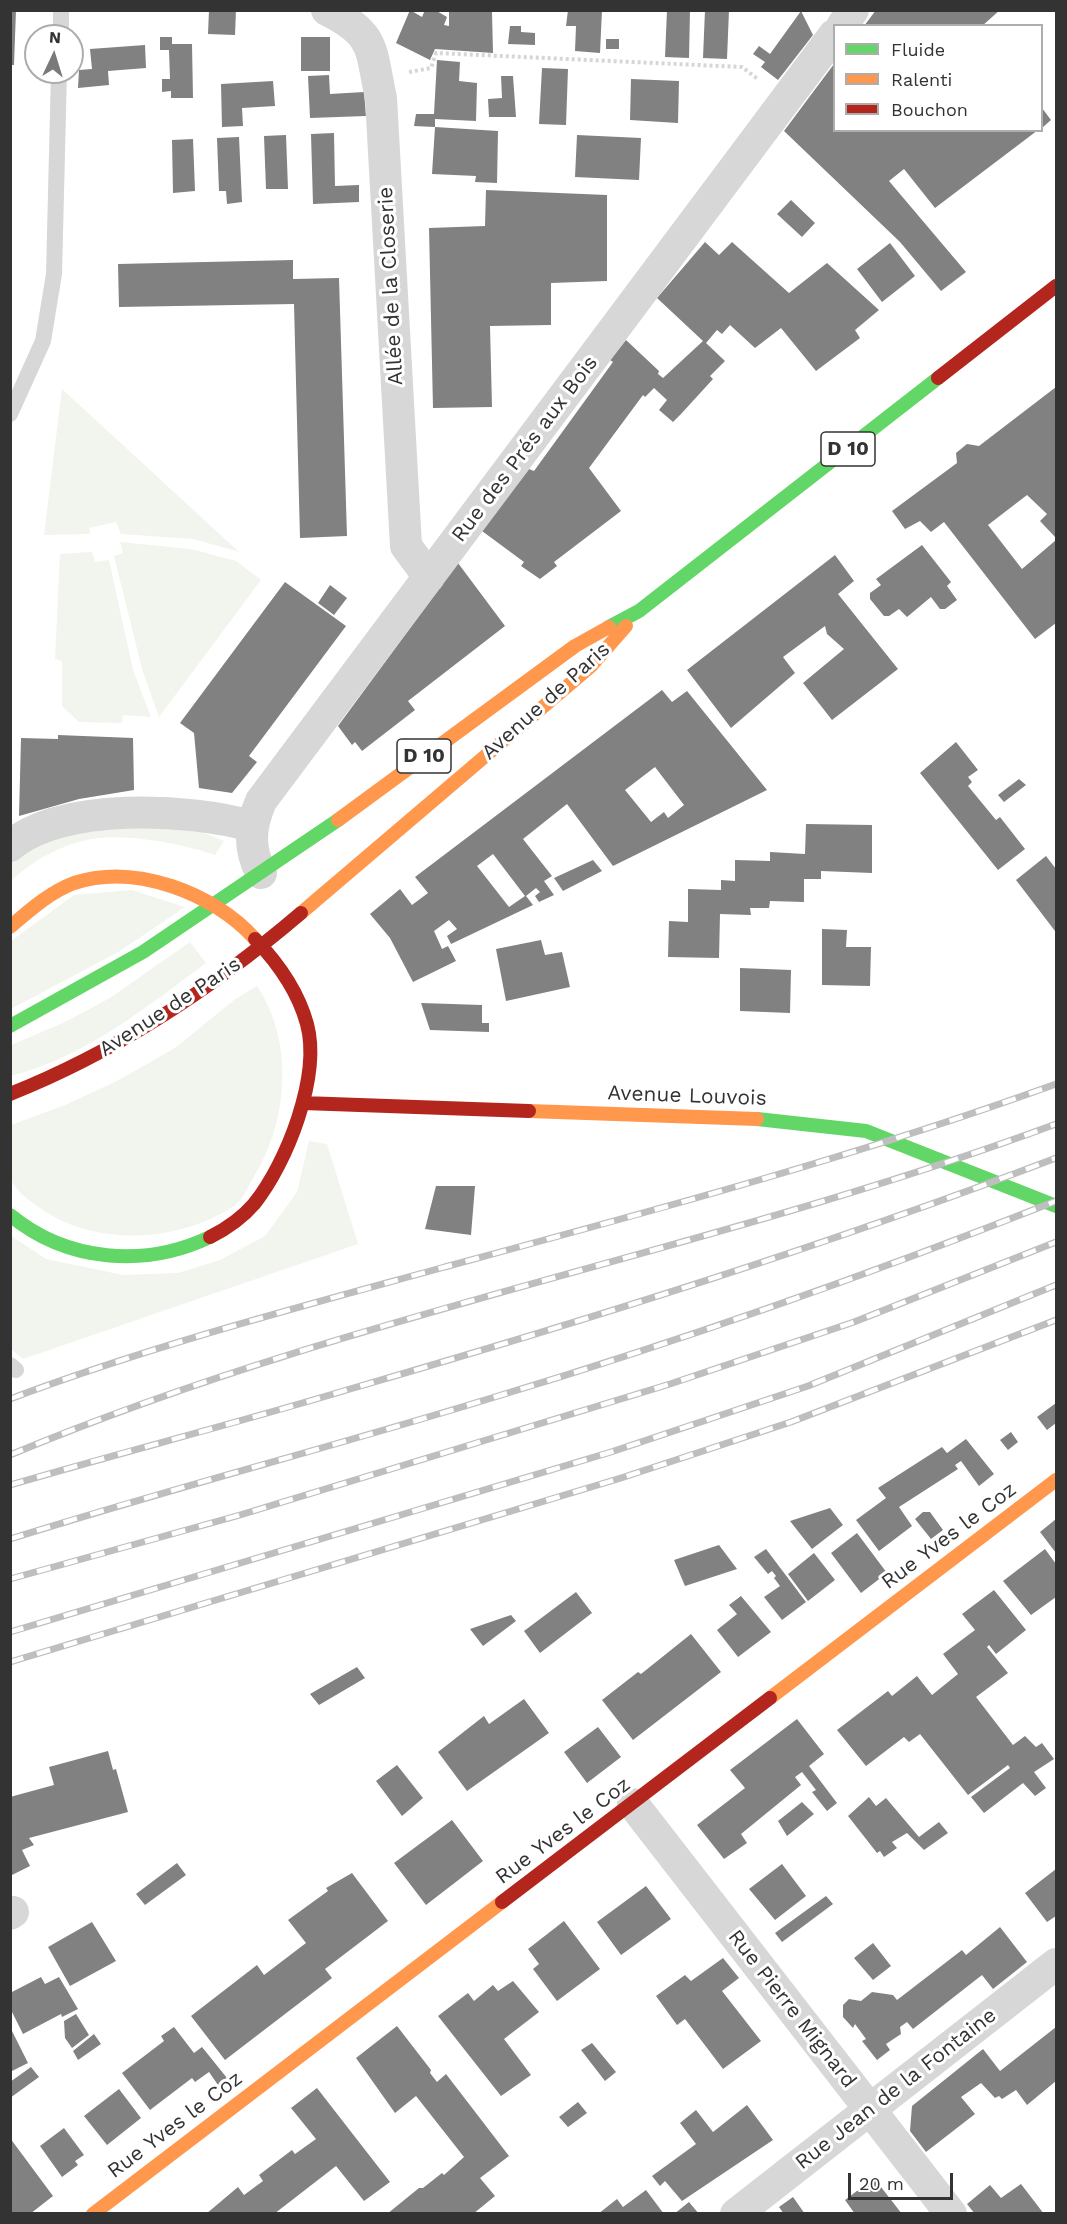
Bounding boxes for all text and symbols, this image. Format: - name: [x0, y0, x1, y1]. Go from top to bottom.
- north arrow: [24, 24, 84, 84]
- legend: [833, 24, 1043, 132]
- text: N: [49, 28, 62, 47]
- text: Fluide: [891, 39, 945, 60]
- text: Ralenti: [891, 69, 952, 90]
- text: Bouchon: [891, 99, 968, 120]
- street label: Allée de la Closerie: [373, 186, 409, 386]
- street label: Rue des Prés aux Bois: [447, 351, 603, 547]
- road number: D 10: [821, 432, 875, 466]
- street label: Avenue de Paris: [477, 637, 615, 765]
- road number: D 10: [397, 739, 451, 773]
- street label: Avenue de Paris: [94, 952, 246, 1062]
- street label: Avenue Louvois: [607, 1081, 767, 1111]
- street label: Rue Yves le Coz: [877, 1477, 1021, 1595]
- street label: Rue Yves le Coz: [491, 1772, 635, 1890]
- street label: Rue Pierre Mignard: [722, 1925, 862, 2093]
- street label: Rue Jean de la Fontaine: [790, 2003, 1002, 2175]
- street label: Rue Yves le Coz: [103, 2066, 247, 2184]
- scale bar: [851, 2161, 956, 2199]
- text: 20 m: [859, 2173, 904, 2194]

